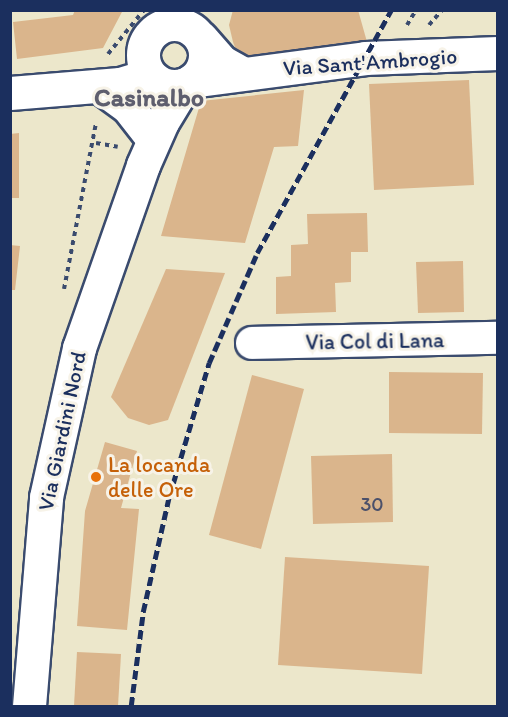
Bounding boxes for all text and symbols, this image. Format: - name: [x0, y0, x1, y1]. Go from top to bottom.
- street label: Via Sant'Ambrogio: [282, 43, 458, 81]
- district label: Casinalbo: [94, 82, 204, 114]
- street label: Via Col di Lana: [305, 327, 445, 355]
- street label: Via Giardini Nord: [32, 349, 92, 513]
- place label: La locanda delle Ore: [108, 451, 210, 502]
- marker: La locanda delle Ore: [89, 470, 103, 484]
- house number: 30: [360, 492, 384, 516]

